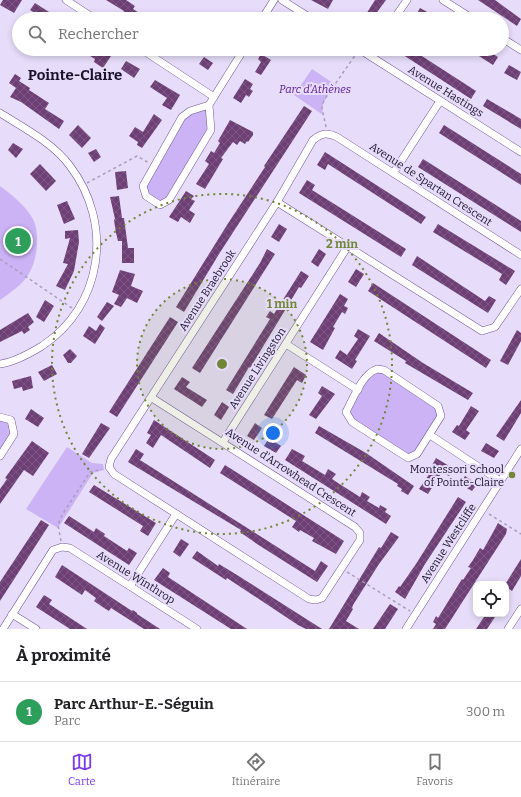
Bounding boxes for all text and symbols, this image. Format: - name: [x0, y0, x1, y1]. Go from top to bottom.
- search box: [12, 12, 509, 56]
- icon: search: [26, 23, 48, 45]
- text: Rechercher: [58, 25, 139, 43]
- street label: Avenue Hastings: [406, 63, 486, 120]
- district label: Pointe-Claire: [28, 66, 122, 84]
- park label: Parc d'Athènes: [279, 83, 351, 96]
- street label: Avenue de Spartan Crescent: [367, 140, 494, 229]
- pin: 1: [5, 226, 31, 256]
- text: 2 min: [326, 237, 358, 251]
- street label: Avenue Braebrook: [176, 247, 239, 333]
- text: 1 min: [267, 297, 297, 311]
- street label: Avenue Livingston: [226, 325, 289, 411]
- centre of rings: [215, 357, 229, 371]
- your location: [263, 423, 283, 443]
- street label: Avenue d'Arrowhead Crescent: [223, 425, 358, 520]
- place label: Montessori School of Pointe-Claire: [410, 463, 504, 489]
- marker: Montessori School of Pointe-Claire: [507, 470, 517, 480]
- street label: Avenue Westcliffe: [418, 501, 479, 585]
- street label: Avenue Winthrop: [94, 548, 178, 607]
- map controls: [473, 581, 509, 617]
- button: locate: [473, 581, 509, 617]
- text: À proximité: [16, 645, 111, 666]
- text: Parc Arthur-E.-Séguin: [54, 695, 214, 713]
- text: 1: [26, 704, 32, 719]
- text: 300 m: [466, 704, 505, 719]
- text: Parc: [54, 713, 81, 728]
- tab: Carte: [68, 751, 96, 788]
- tab: Itinéraire: [232, 751, 280, 788]
- tab: Favoris: [416, 751, 453, 788]

